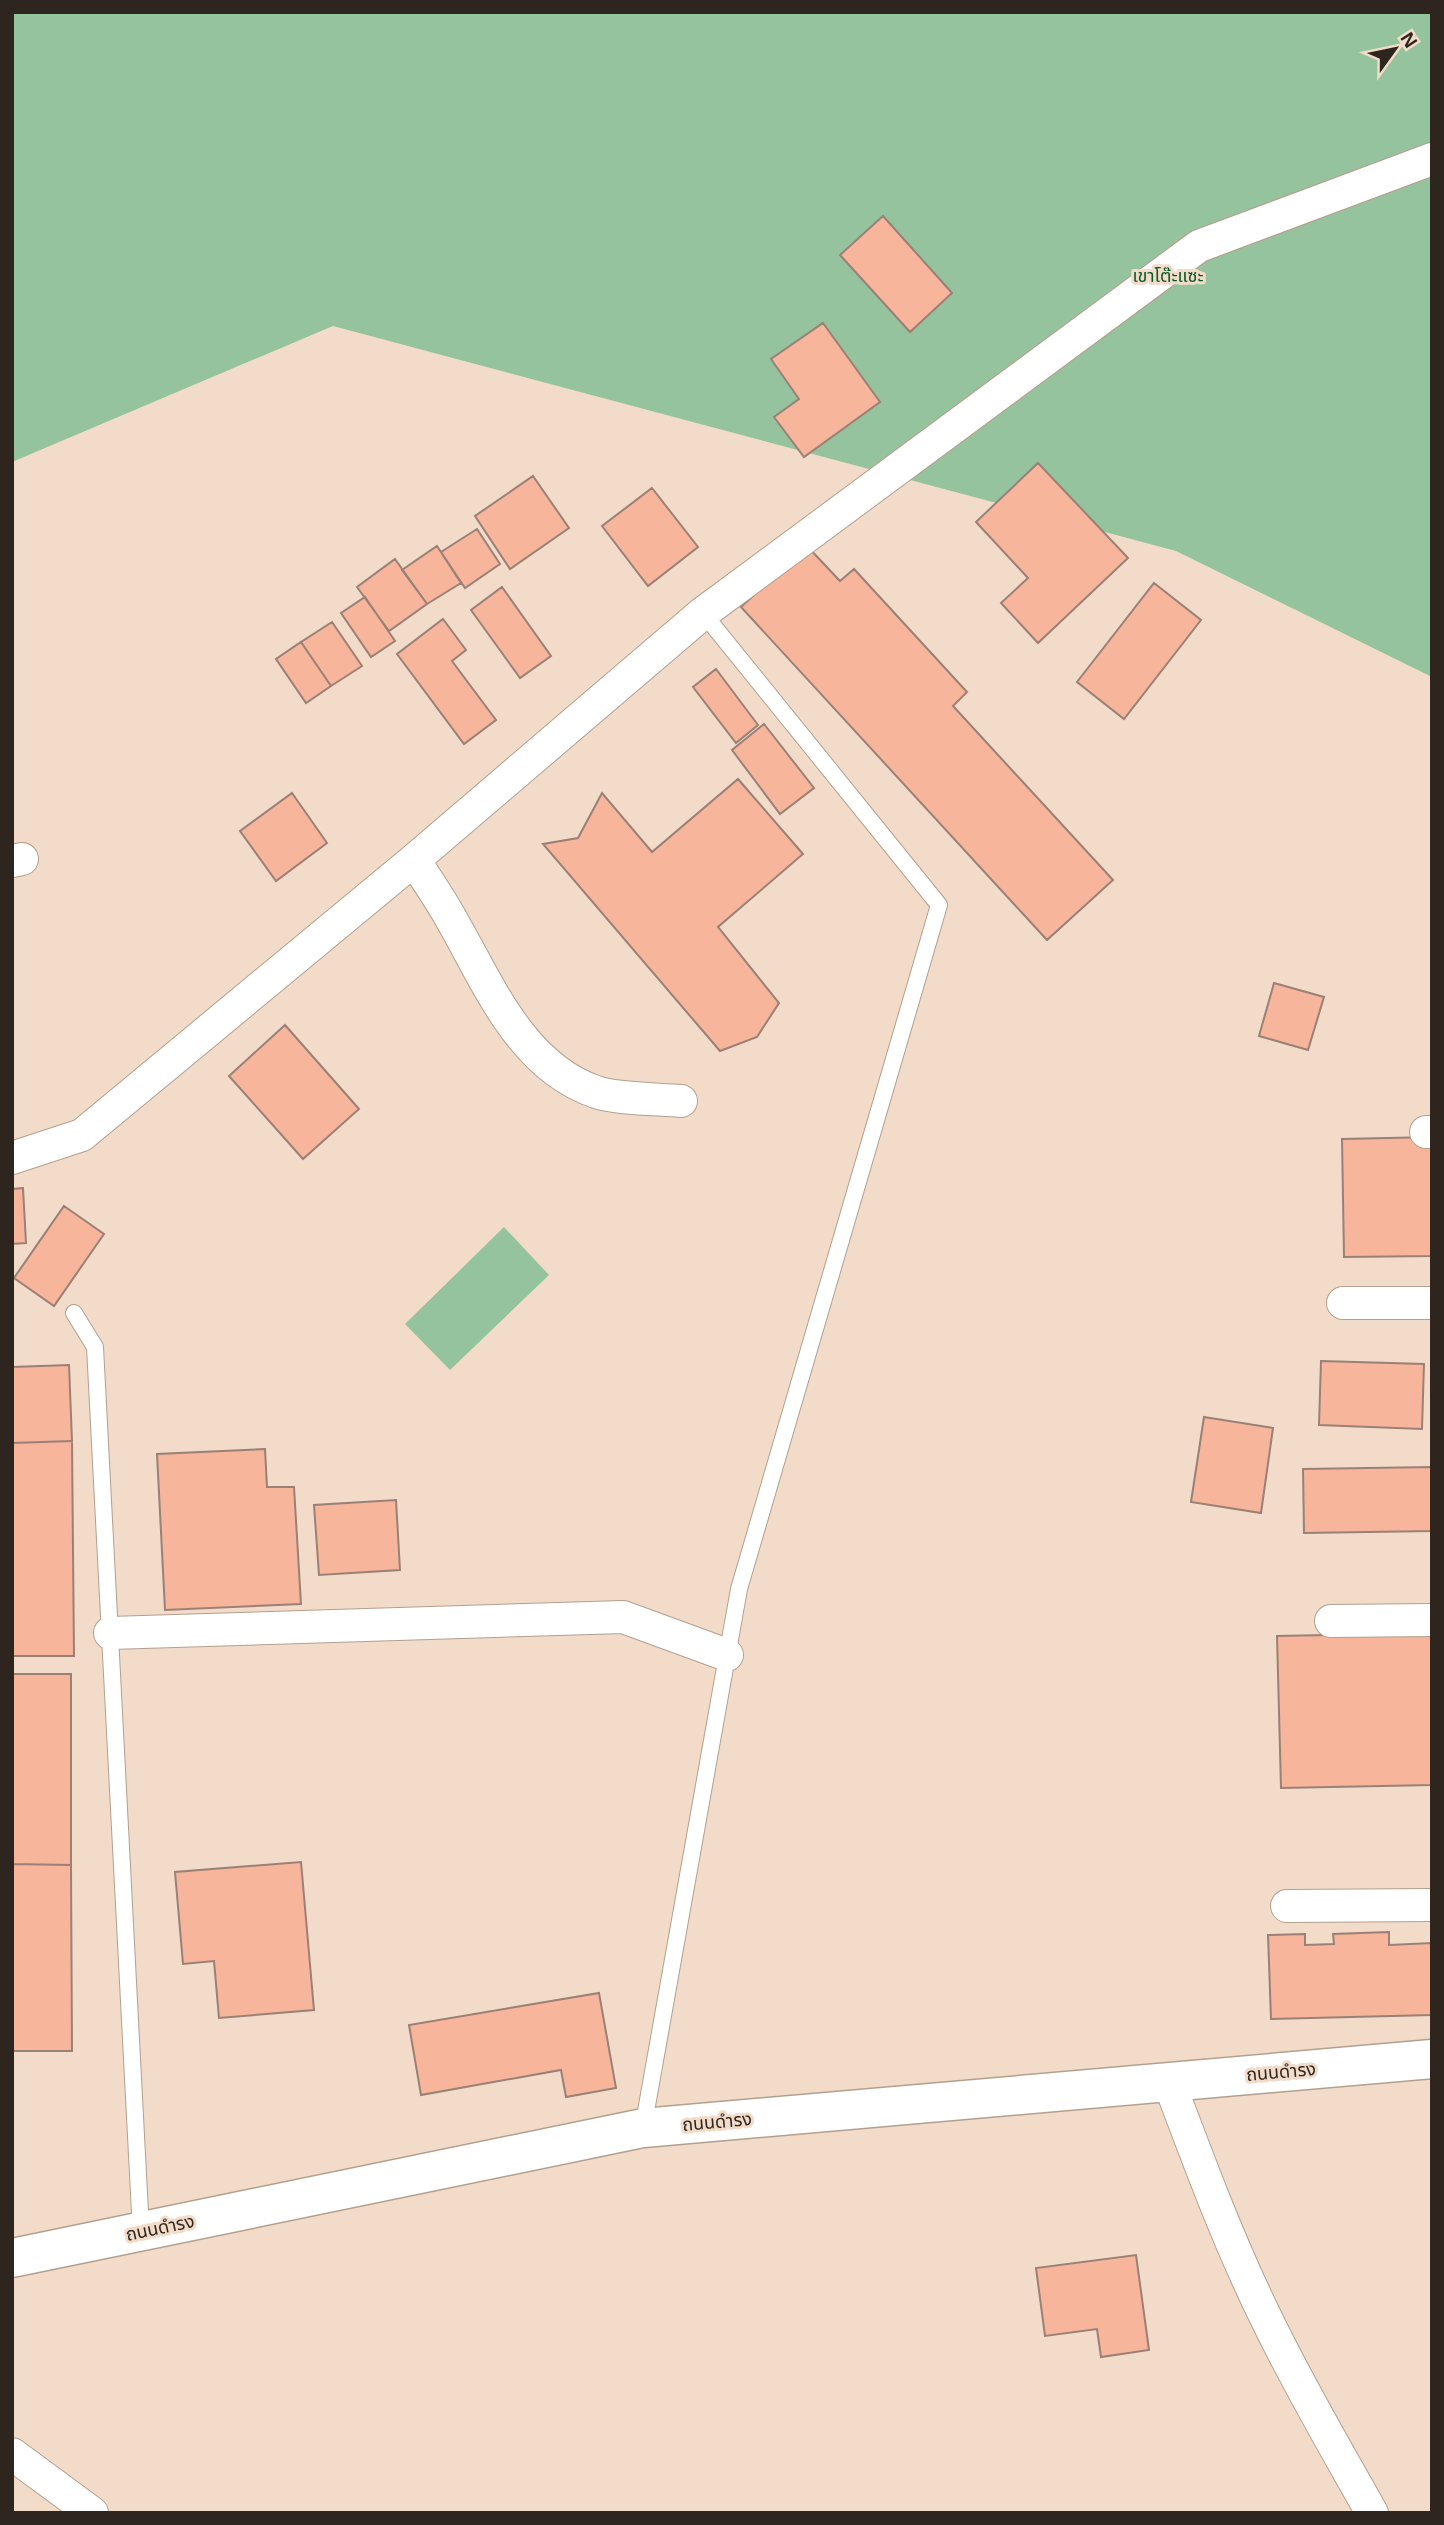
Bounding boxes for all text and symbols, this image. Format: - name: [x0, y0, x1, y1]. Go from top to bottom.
- north arrow: [1360, 14, 1430, 84]
- text: N: [1396, 29, 1421, 51]
- park label: เขาโต๊ะแซะ: [1132, 266, 1204, 286]
- street label: ถนนดำรง: [1245, 2059, 1317, 2085]
- street label: ถนนดำรง: [681, 2109, 753, 2135]
- street label: ถนนดำรง: [124, 2211, 196, 2245]

